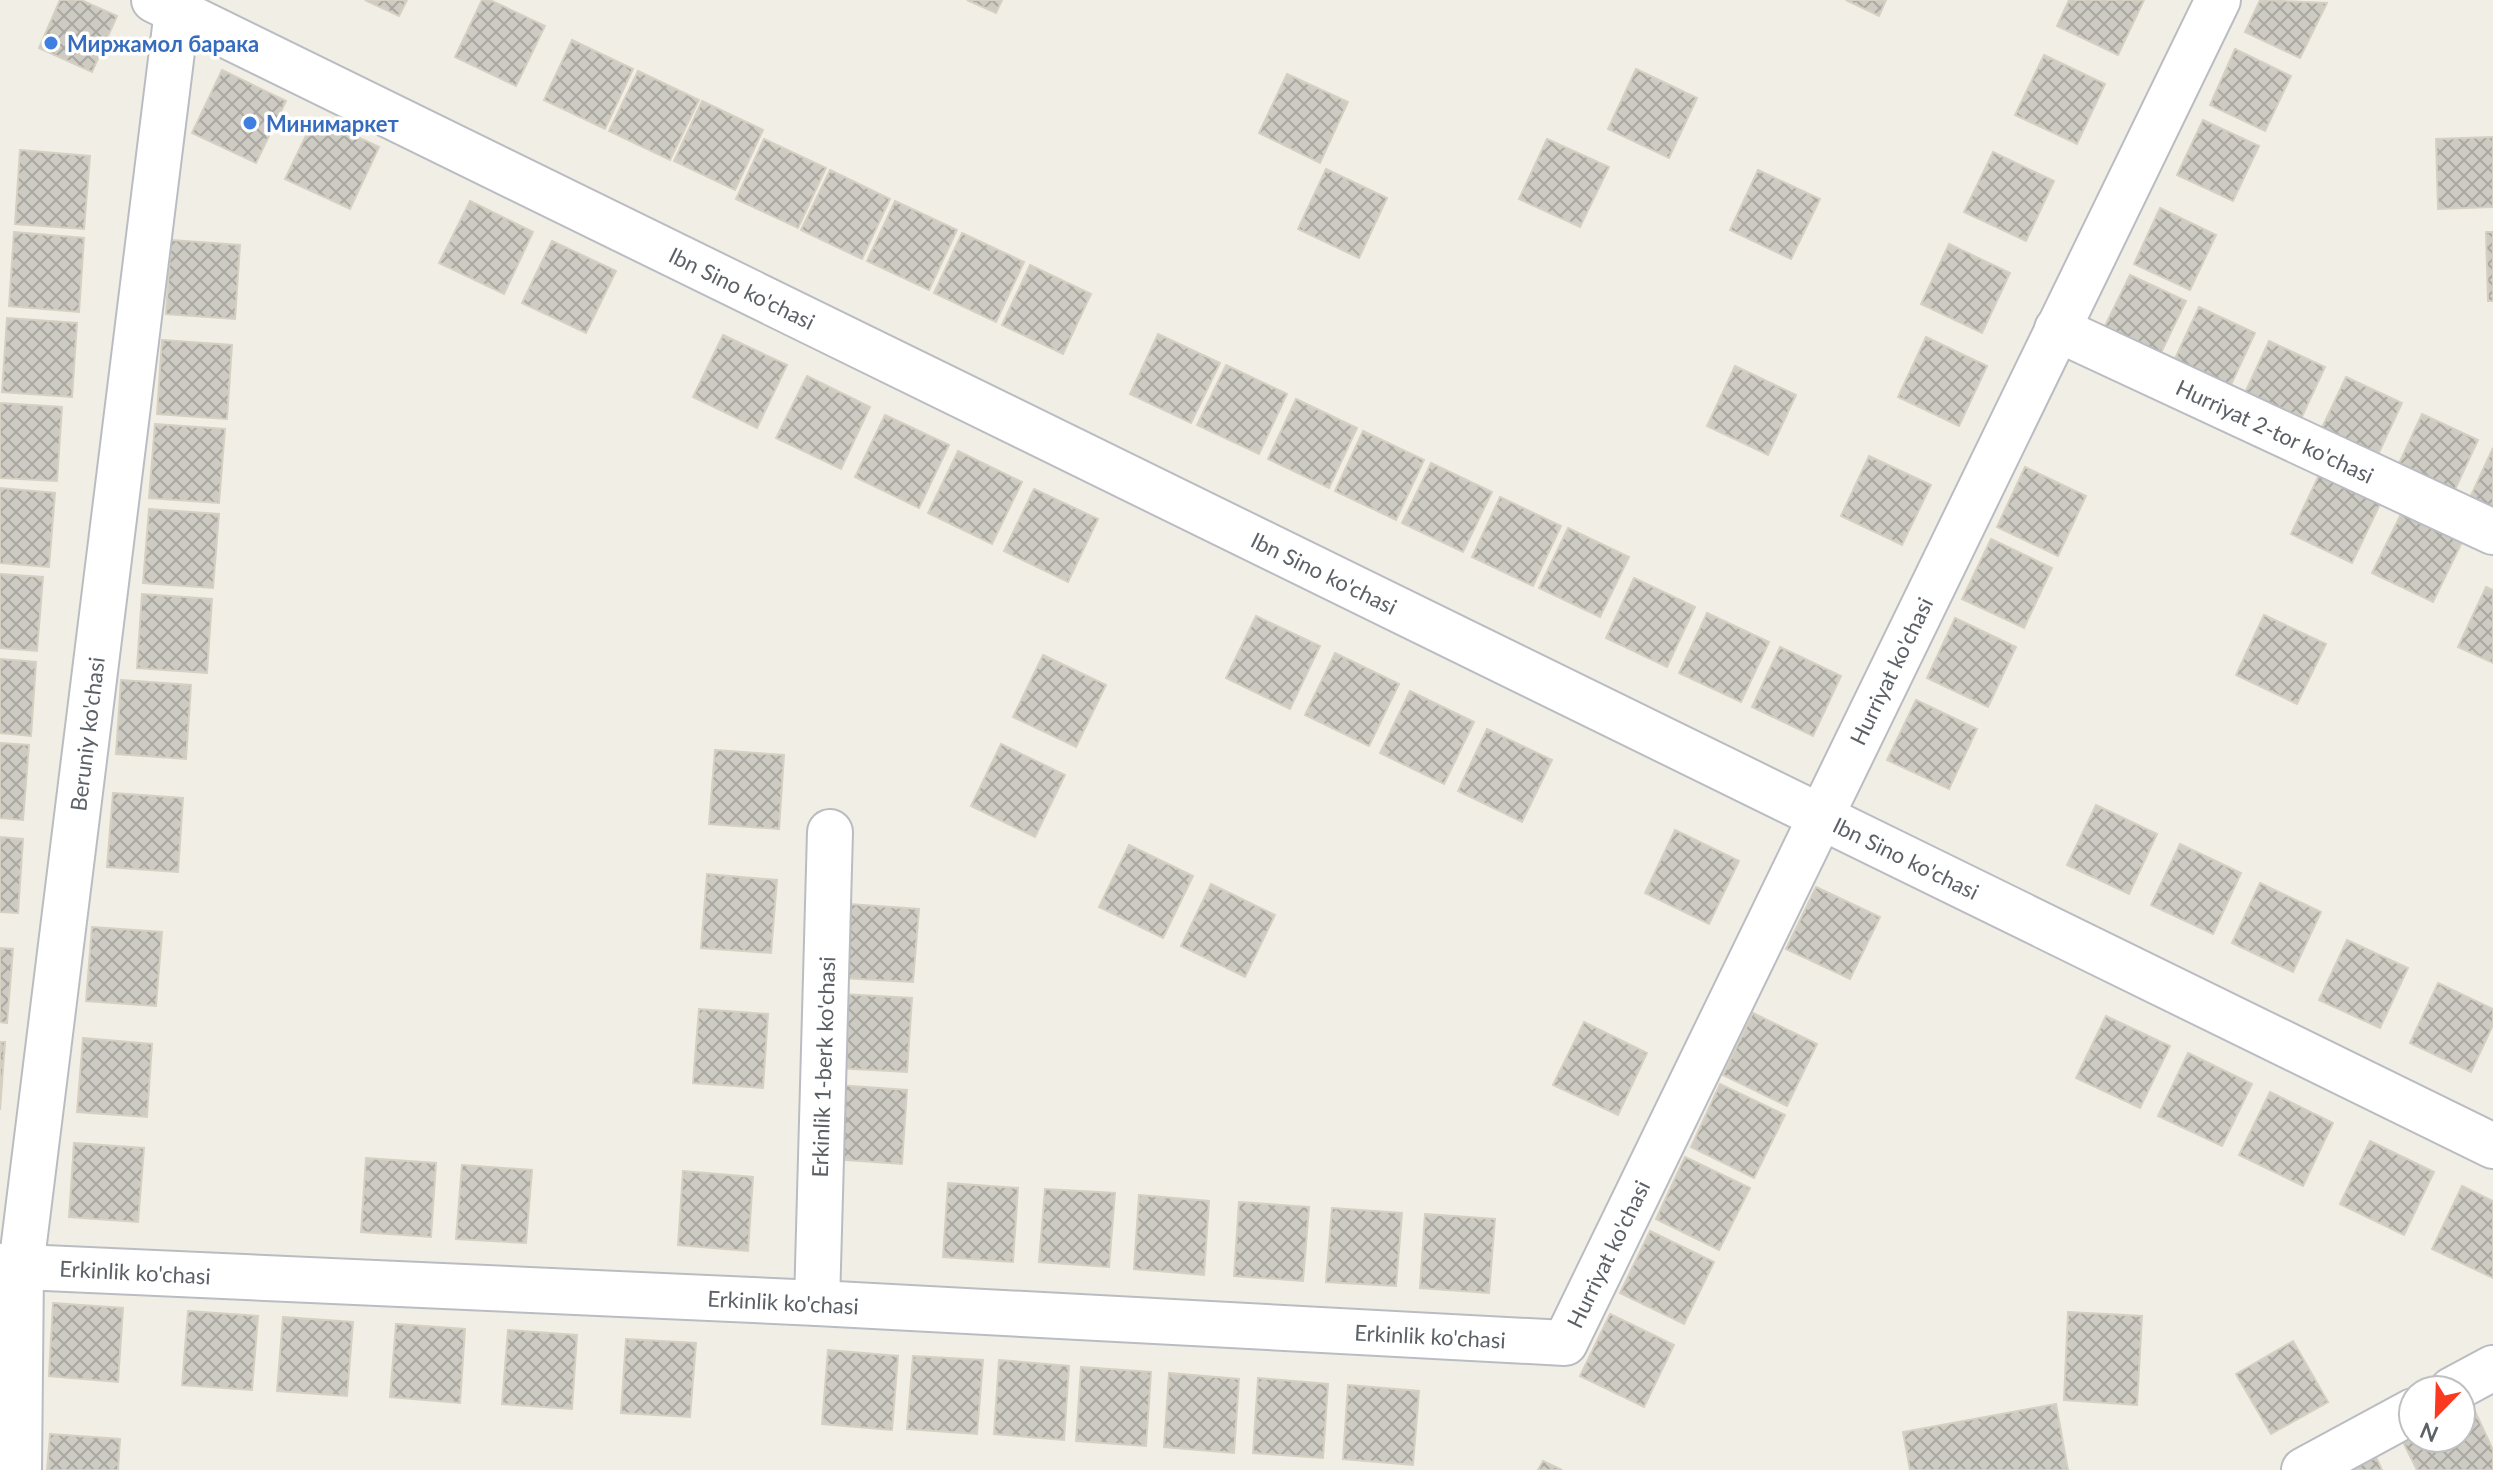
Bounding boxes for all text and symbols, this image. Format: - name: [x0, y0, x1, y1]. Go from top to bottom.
- place label: Миржамол барака: [67, 30, 259, 57]
- marker: Миржамол барака: [42, 34, 60, 52]
- place label: Минимаркет: [266, 110, 399, 137]
- marker: Минимаркет: [241, 114, 259, 132]
- street label: Ibn Sino ko'chasi: [665, 241, 819, 335]
- street label: Hurriyat 2-tor ko'chasi: [2172, 373, 2378, 489]
- street label: Ibn Sino ko'chasi: [1247, 526, 1401, 620]
- street label: Hurriyat ko'chasi: [1844, 593, 1938, 749]
- street label: Beruniy ko'chasi: [64, 655, 110, 813]
- street label: Ibn Sino ko'chasi: [1829, 811, 1983, 905]
- street label: Erkinlik 1-berk ko'chasi: [806, 956, 840, 1178]
- street label: Hurriyat ko'chasi: [1561, 1176, 1655, 1332]
- street label: Erkinlik ko'chasi: [59, 1255, 211, 1289]
- street label: Erkinlik ko'chasi: [707, 1285, 859, 1319]
- street label: Erkinlik ko'chasi: [1354, 1319, 1506, 1353]
- north arrow: [2397, 1374, 2477, 1454]
- text: N: [2416, 1417, 2442, 1449]

